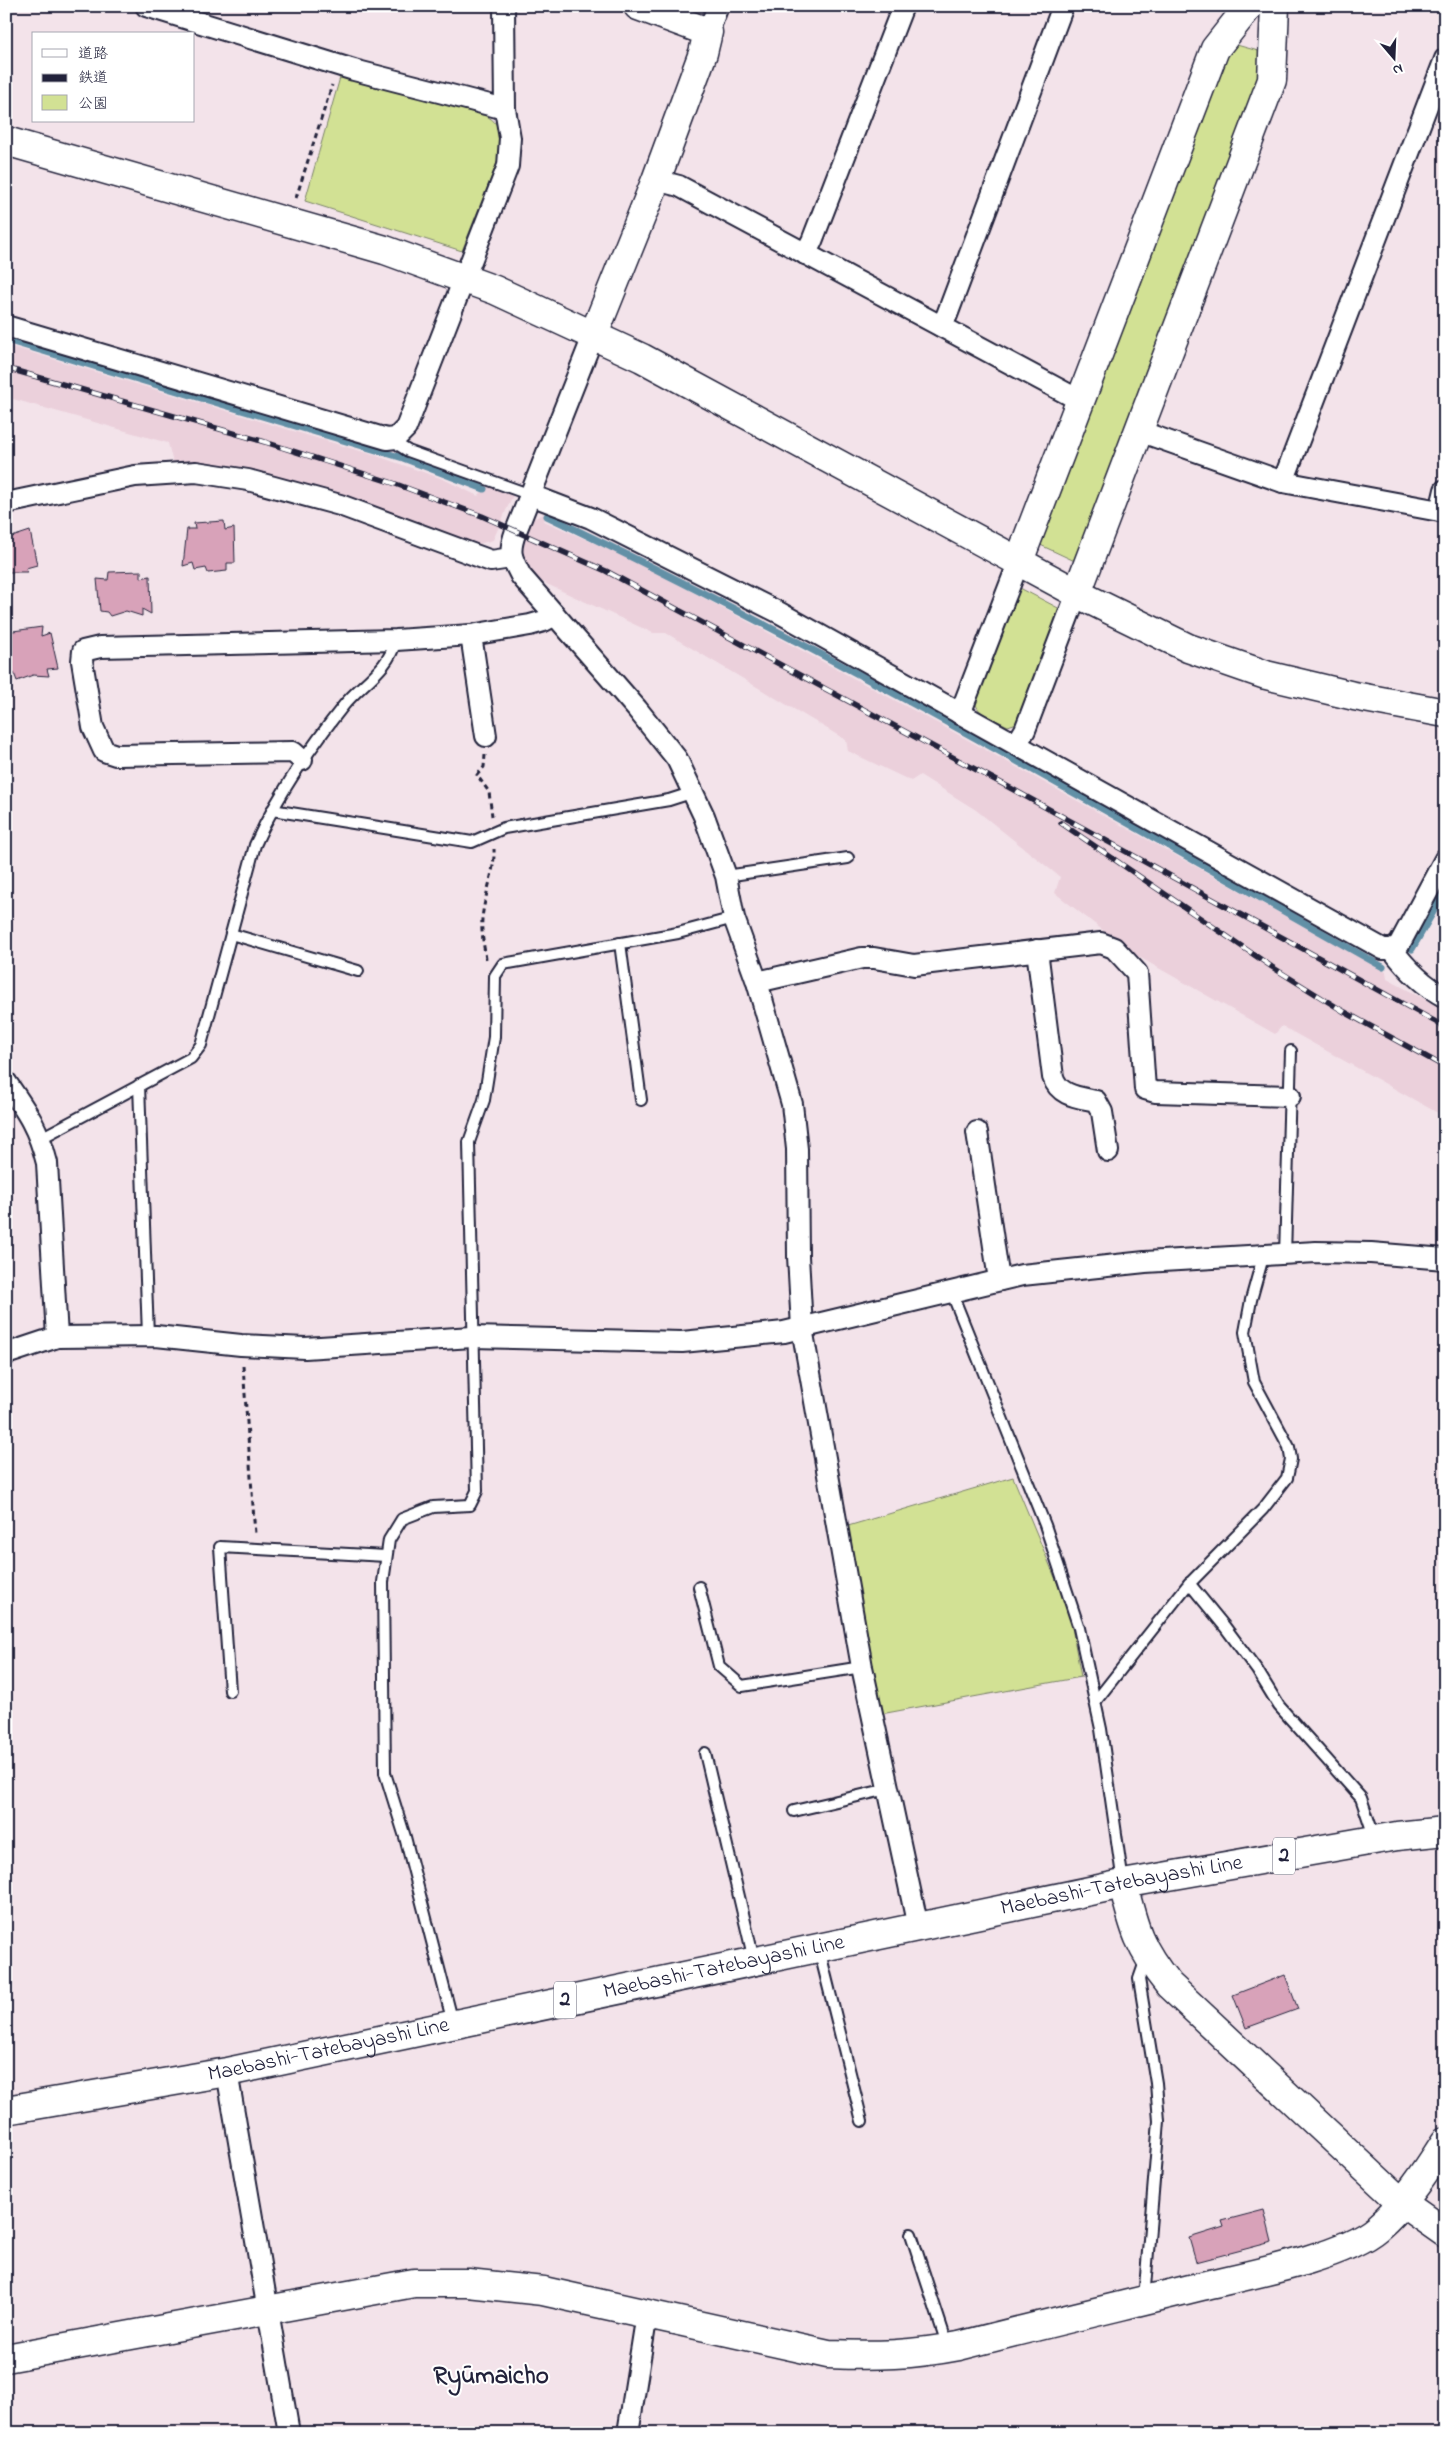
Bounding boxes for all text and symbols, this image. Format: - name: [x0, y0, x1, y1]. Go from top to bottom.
- legend: [32, 32, 195, 122]
- north arrow: [1368, 32, 1418, 82]
- text: 道路: [78, 43, 108, 65]
- text: N: [1390, 57, 1406, 80]
- text: 鉄道: [78, 67, 108, 89]
- text: 公園: [78, 93, 108, 115]
- road number: 2: [1273, 1838, 1295, 1874]
- street label: Maebashi-Tatebayashi Line: [998, 1847, 1245, 1925]
- street label: Maebashi-Tatebayashi Line: [600, 1927, 848, 2009]
- road number: 2: [554, 1982, 576, 2018]
- street label: Maebashi-Tatebayashi Line: [205, 2010, 452, 2091]
- district label: Ryūmaicho: [433, 2359, 549, 2396]

